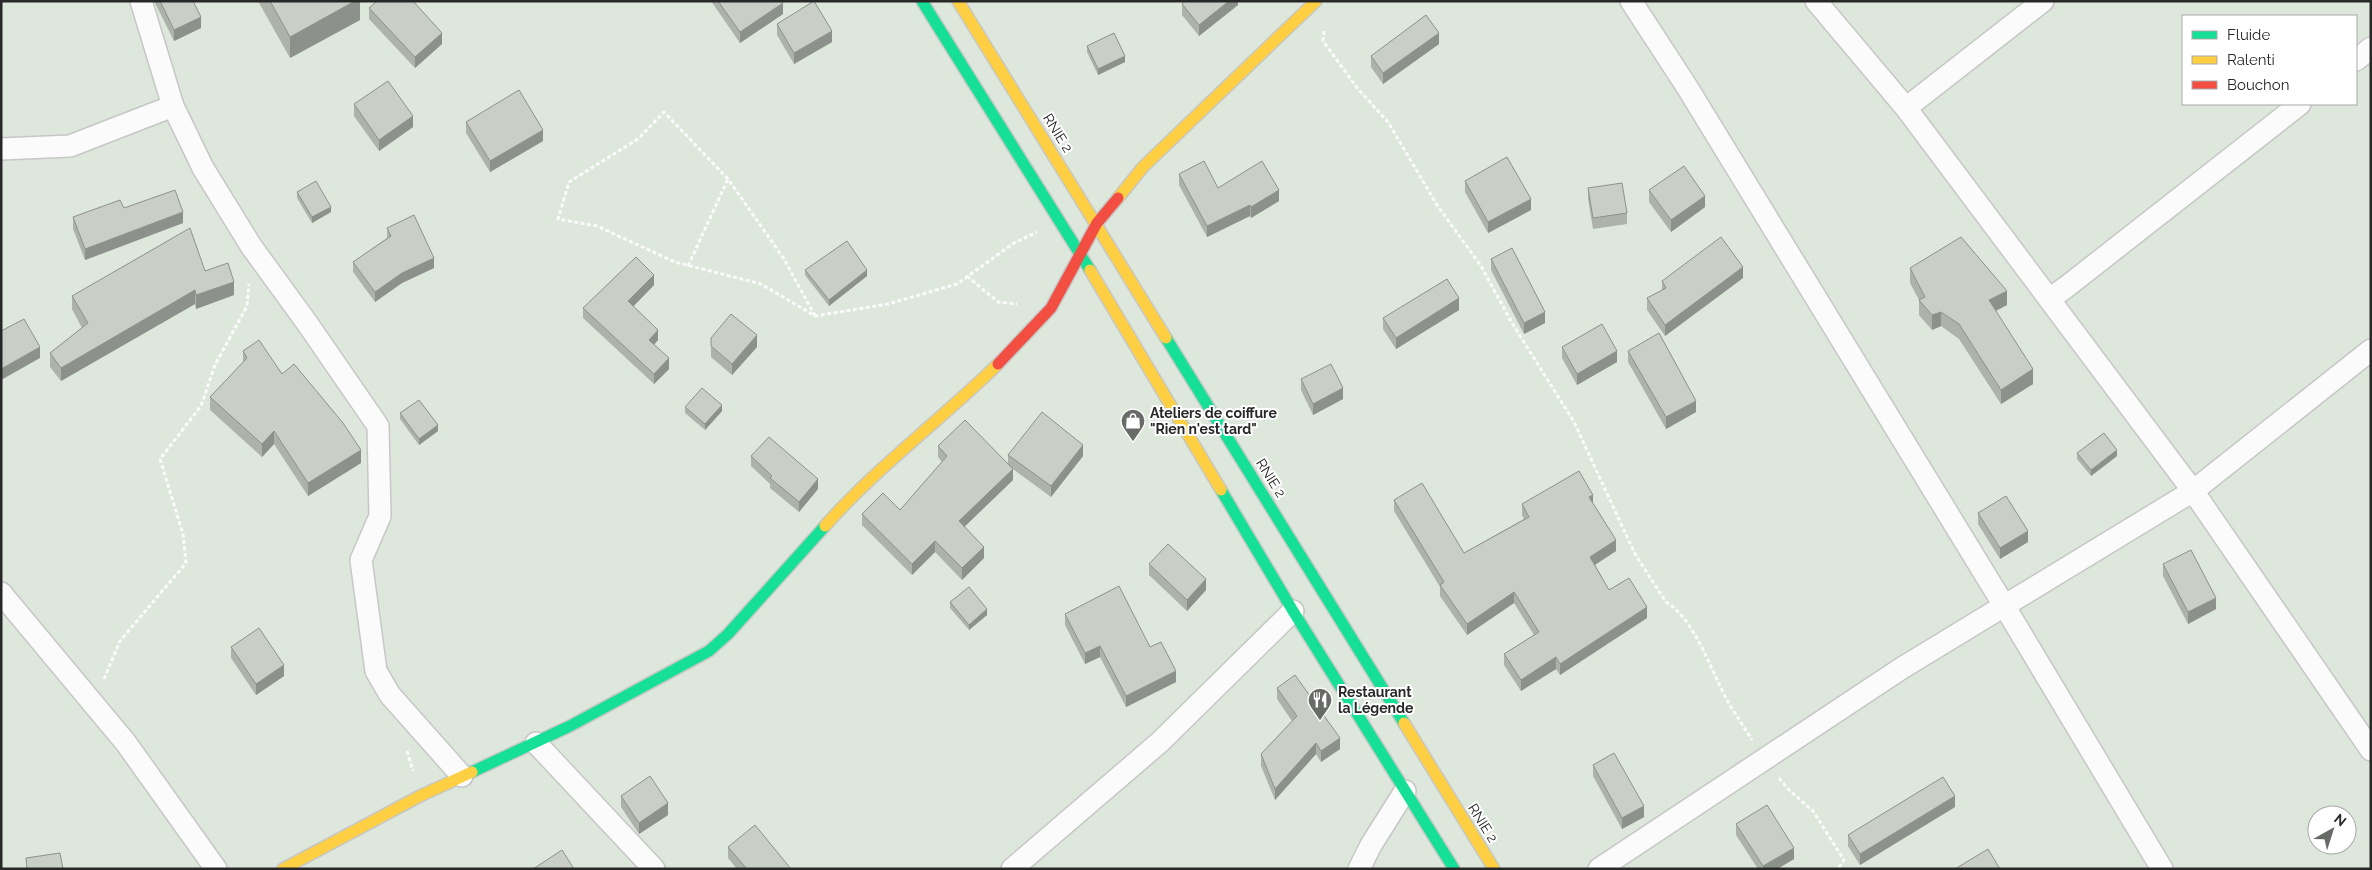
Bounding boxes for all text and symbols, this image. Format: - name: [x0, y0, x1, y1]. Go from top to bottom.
- legend: [2182, 15, 2357, 105]
- text: Fluide: [2227, 26, 2270, 44]
- text: Ralenti: [2227, 51, 2275, 69]
- text: Bouchon: [2227, 76, 2289, 94]
- street label: RNIE 2: [1040, 111, 1076, 155]
- place label: Ateliers de coiffure "Rien n'est tard": [1150, 405, 1277, 437]
- shop icon: Ateliers de coiffure "Rien n'est tard": [1120, 408, 1146, 442]
- street label: RNIE 2: [1253, 456, 1289, 500]
- place label: Restaurant la Légende: [1338, 684, 1414, 716]
- restaurant icon: Restaurant la Légende: [1307, 687, 1333, 721]
- street label: RNIE 2: [1465, 801, 1501, 845]
- north arrow: [2307, 805, 2357, 855]
- text: N: [2331, 810, 2349, 829]

